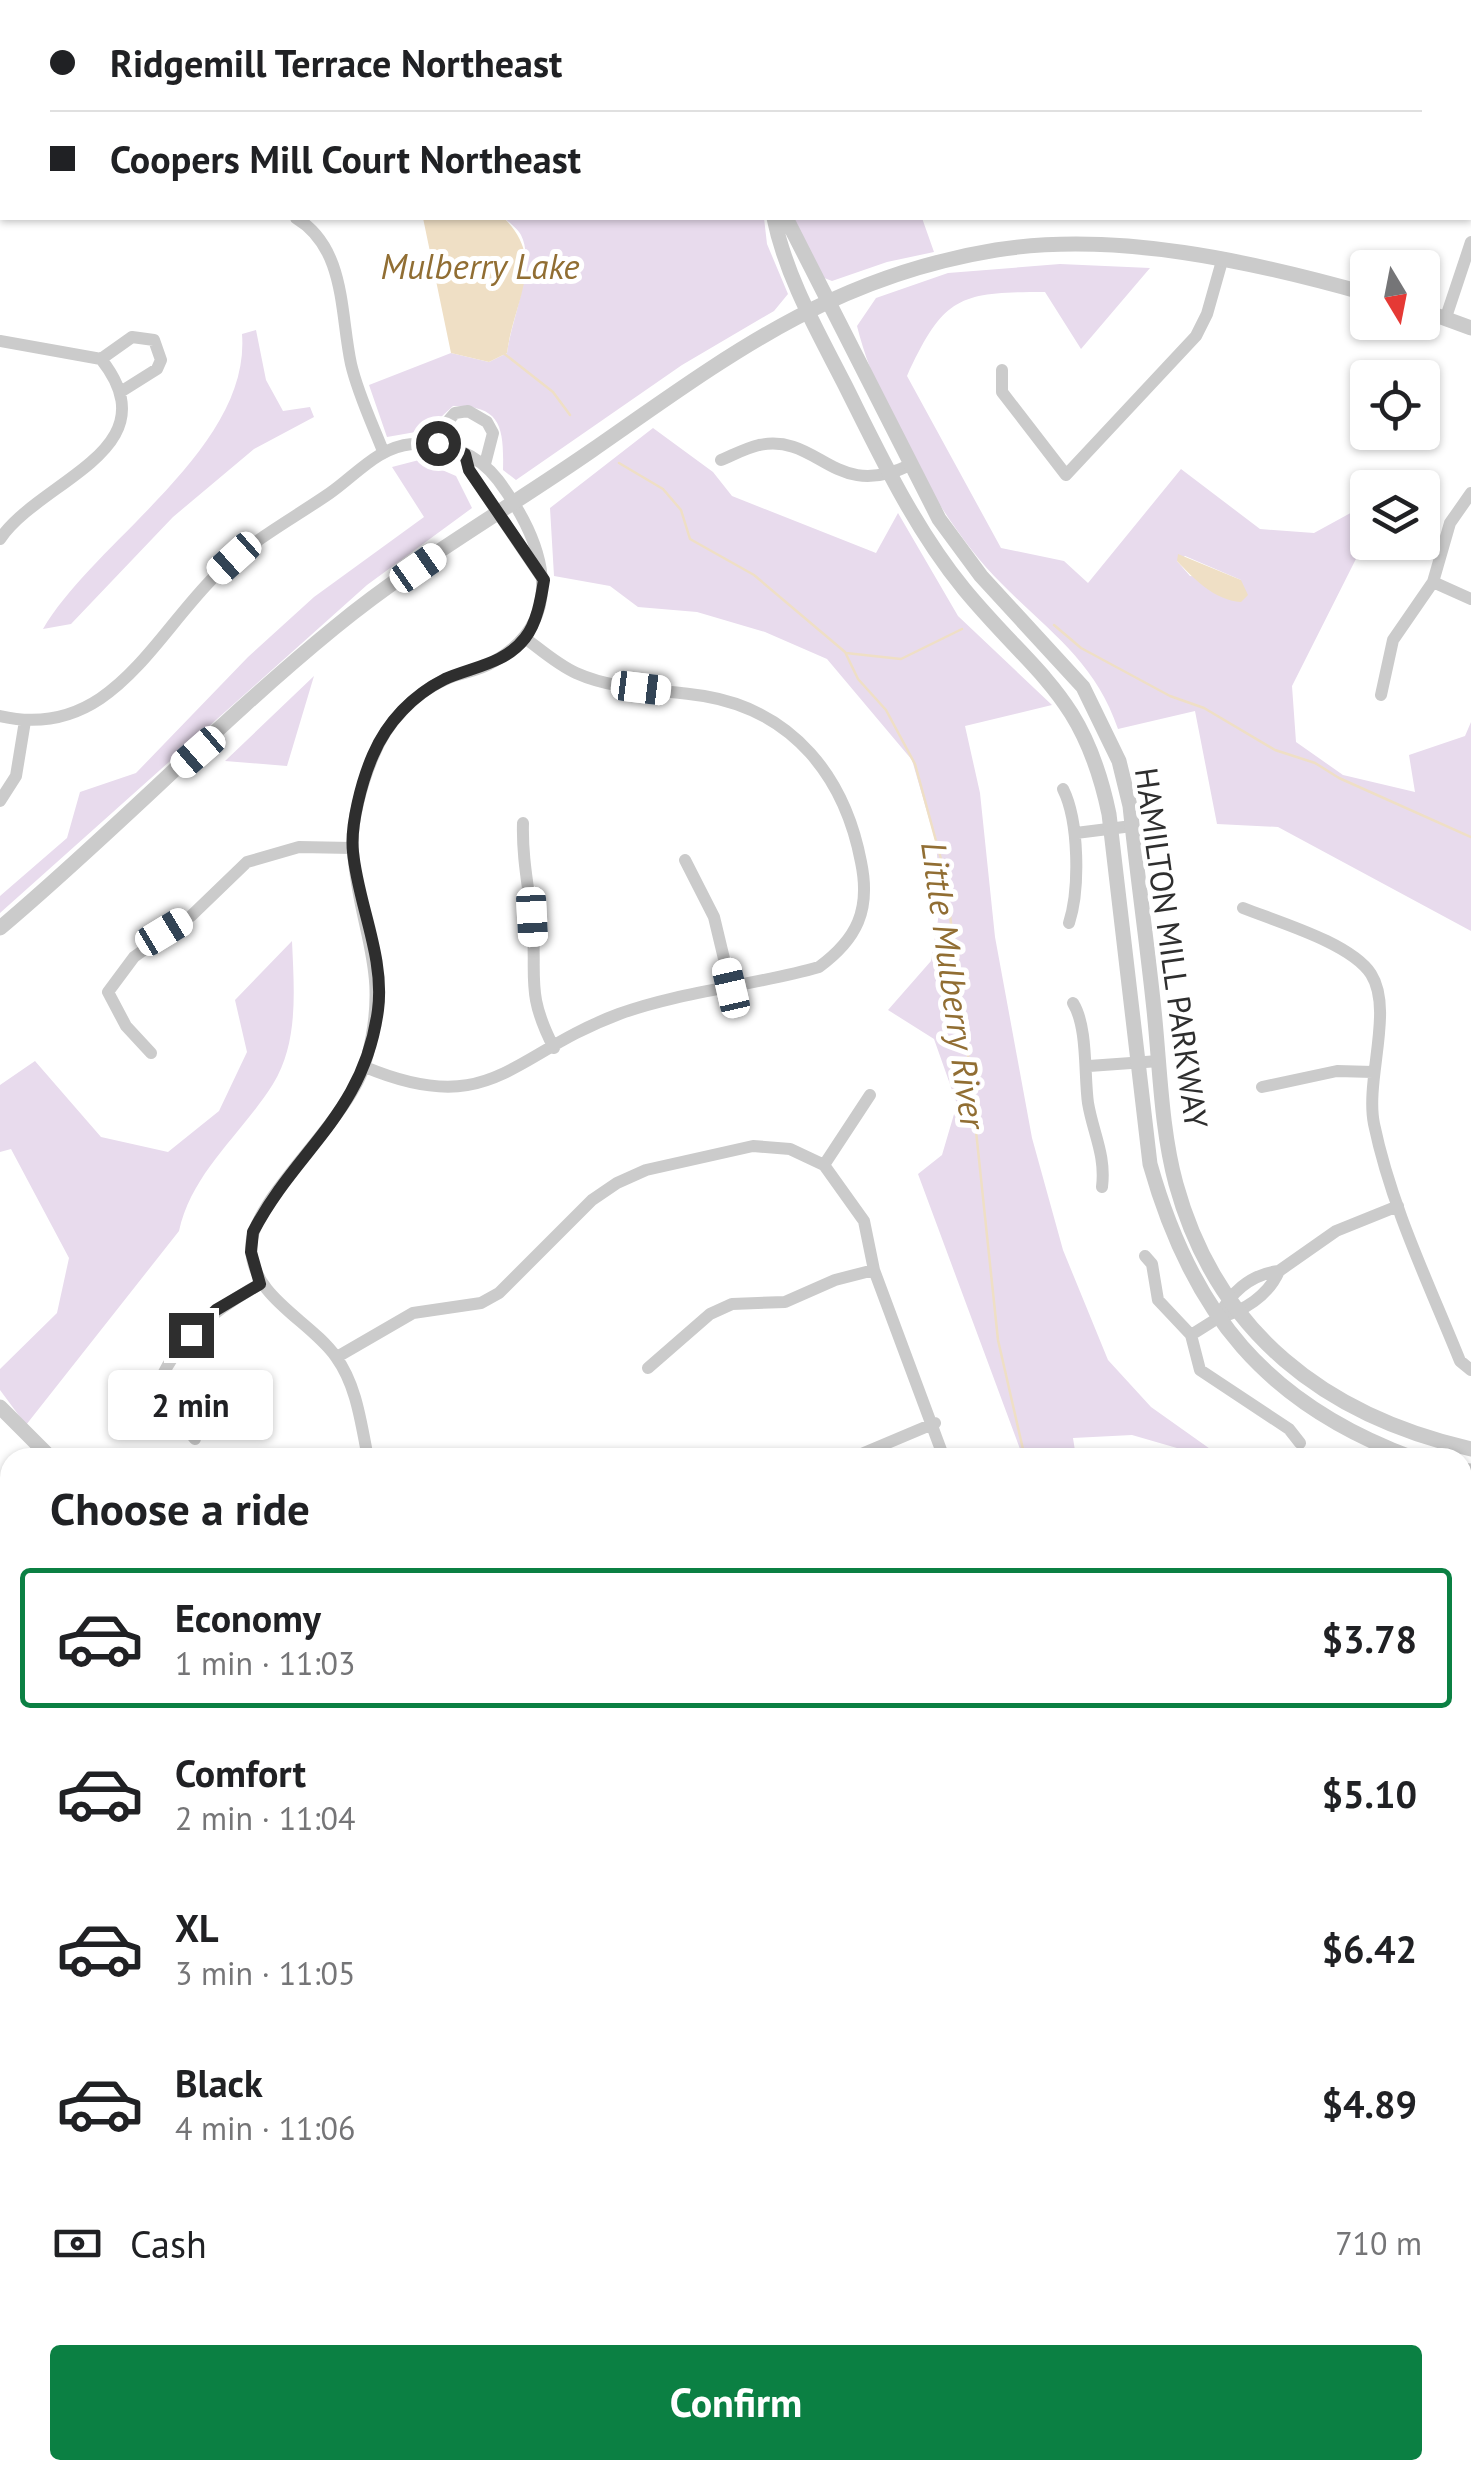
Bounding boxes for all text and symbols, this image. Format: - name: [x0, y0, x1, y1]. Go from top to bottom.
- text: Ridgemill Terrace Northeast: [110, 38, 562, 87]
- text: Coopers Mill Court Northeast: [110, 134, 581, 183]
- water label: Mulberry Lake: [381, 243, 579, 289]
- north arrow: [1350, 250, 1440, 340]
- map controls: [1350, 250, 1440, 560]
- button: locate: [1350, 360, 1440, 450]
- route start: [416, 421, 461, 466]
- button: layers: [1350, 470, 1440, 560]
- car: [202, 527, 266, 589]
- car: [385, 539, 451, 597]
- car: [609, 669, 673, 707]
- car: [166, 721, 230, 783]
- street label: HAMILTON MILL PARKWAY: [1126, 765, 1218, 1131]
- water label: Little Mulberry River: [911, 839, 997, 1134]
- car: [515, 886, 549, 948]
- car: [131, 904, 197, 960]
- car: [710, 955, 752, 1021]
- route end: [169, 1313, 214, 1358]
- callout: 2 min: [109, 1370, 274, 1440]
- text: 2 min: [151, 1384, 230, 1426]
- text: Choose a ride: [50, 1479, 310, 1537]
- icon: car: [55, 1593, 145, 1683]
- text: Economy: [175, 1593, 321, 1642]
- text: $3.78: [1321, 1614, 1417, 1663]
- text: 1 min · 11:03: [175, 1642, 355, 1684]
- icon: car: [55, 1748, 145, 1838]
- text: Comfort: [175, 1748, 306, 1797]
- text: $5.10: [1321, 1769, 1417, 1818]
- text: 2 min · 11:04: [175, 1797, 355, 1839]
- icon: car: [55, 1903, 145, 1993]
- text: XL: [175, 1903, 219, 1952]
- text: $6.42: [1321, 1924, 1417, 1973]
- text: 3 min · 11:05: [175, 1952, 355, 1994]
- icon: car: [55, 2058, 145, 2148]
- text: Black: [175, 2058, 263, 2107]
- text: $4.89: [1321, 2079, 1417, 2128]
- text: 4 min · 11:06: [175, 2107, 355, 2149]
- icon: cash: [50, 2216, 105, 2271]
- text: Cash: [130, 2219, 207, 2268]
- text: 710 m: [1335, 2222, 1422, 2264]
- button: Confirm: [50, 2345, 1422, 2460]

